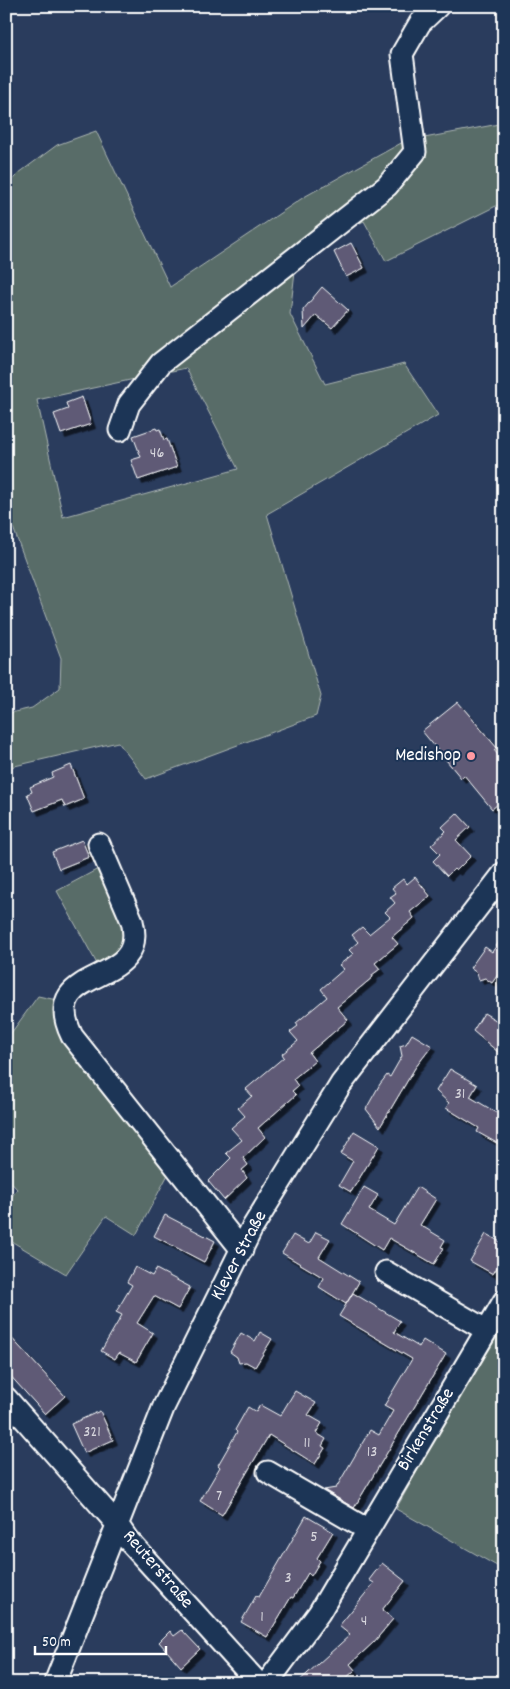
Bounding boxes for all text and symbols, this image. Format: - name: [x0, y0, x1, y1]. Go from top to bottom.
- house number: 46: [150, 442, 164, 465]
- place label: Medishop: [395, 743, 461, 770]
- marker: Medishop: [465, 750, 477, 762]
- house number: 31: [455, 1083, 465, 1106]
- street label: Klever Straße: [205, 1206, 275, 1306]
- street label: Birkenstraße: [392, 1383, 462, 1477]
- house number: 321: [83, 1421, 101, 1444]
- house number: 11: [303, 1432, 311, 1455]
- house number: 13: [367, 1441, 377, 1464]
- house number: 7: [216, 1485, 222, 1508]
- street label: Reuterstraße: [115, 1525, 199, 1615]
- house number: 5: [310, 1526, 318, 1549]
- house number: 3: [284, 1567, 292, 1590]
- house number: 1: [260, 1606, 264, 1629]
- house number: 4: [361, 1610, 367, 1633]
- scale bar: [35, 1624, 166, 1656]
- text: 50 m: [42, 1632, 71, 1654]

